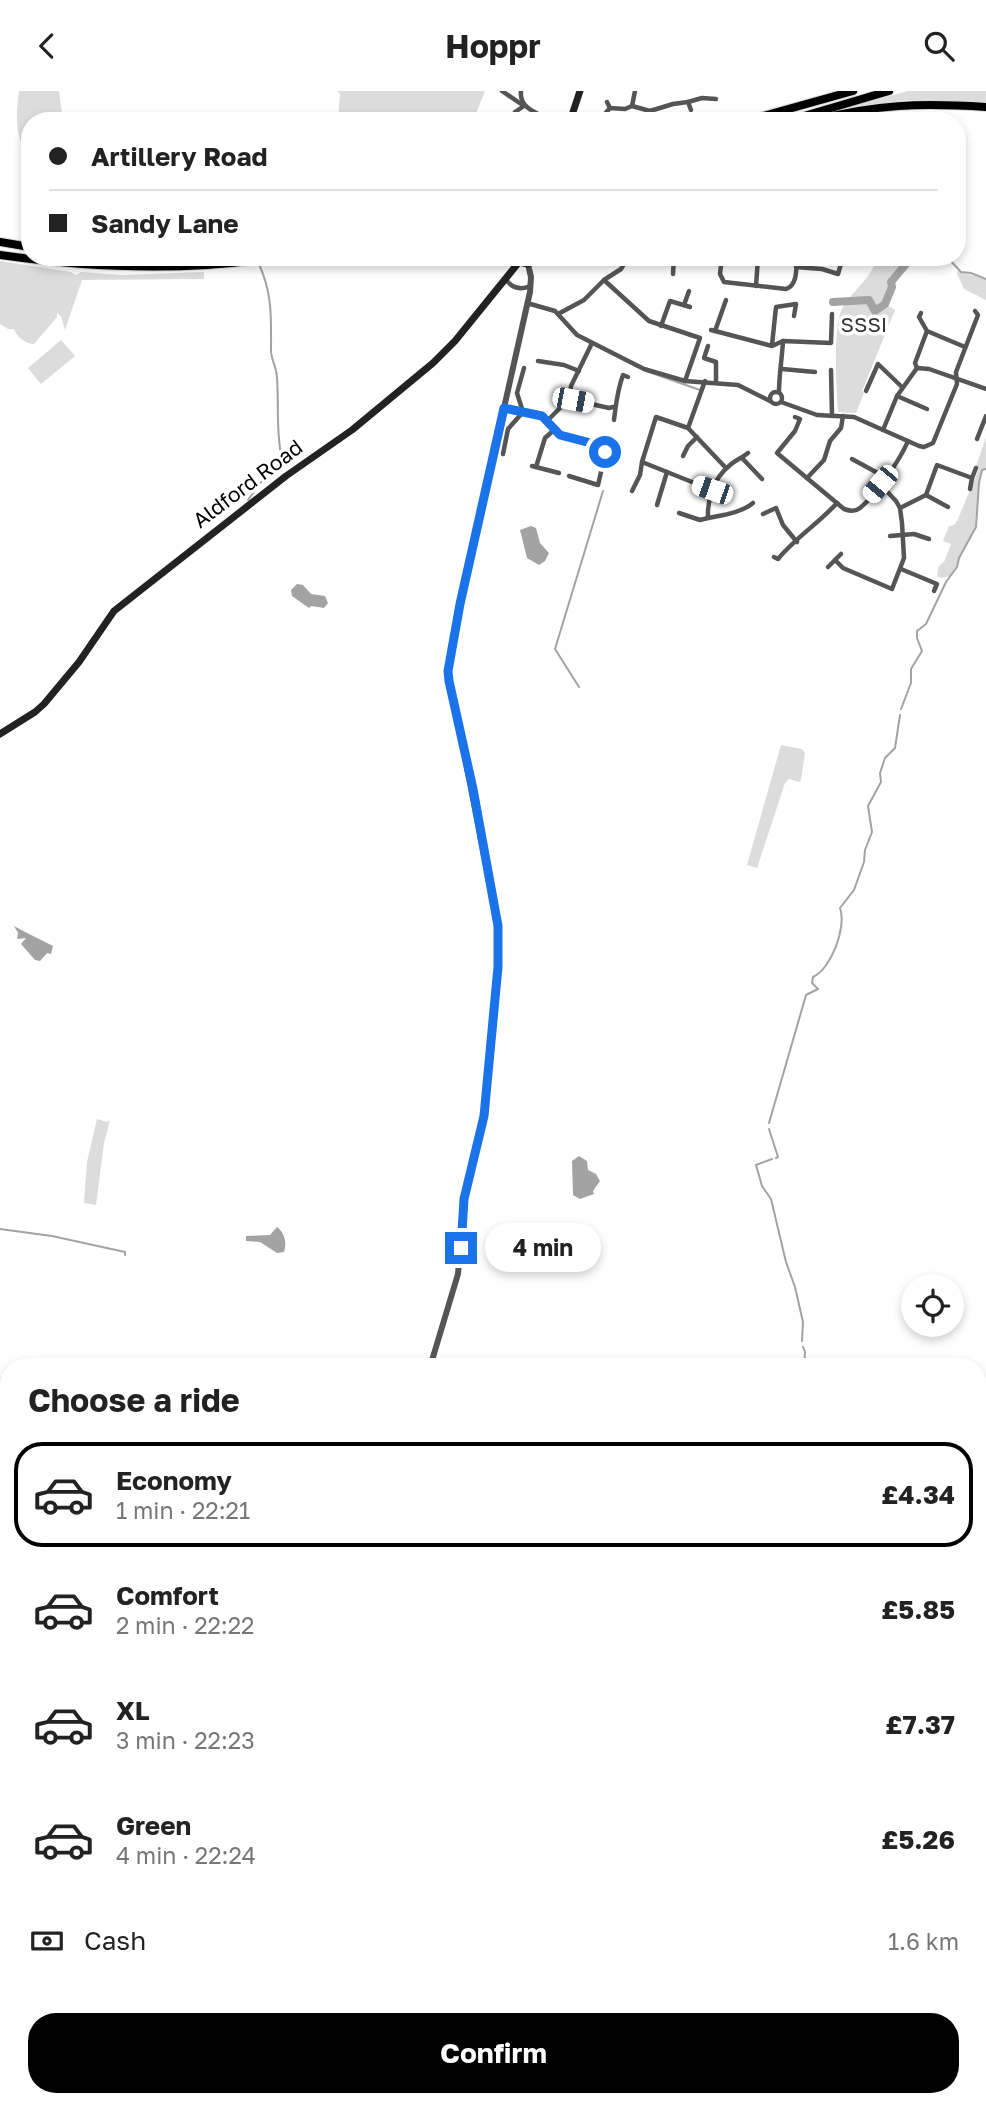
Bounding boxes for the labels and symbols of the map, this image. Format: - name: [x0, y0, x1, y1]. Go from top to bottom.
- park label: SSSI: [841, 311, 887, 337]
- car: [551, 386, 596, 414]
- street label: Aldford Road: [187, 433, 307, 533]
- route start: [589, 436, 621, 468]
- car: [859, 461, 902, 507]
- car: [689, 473, 736, 507]
- callout: 4 min: [486, 1223, 601, 1273]
- route end: [445, 1232, 477, 1264]

